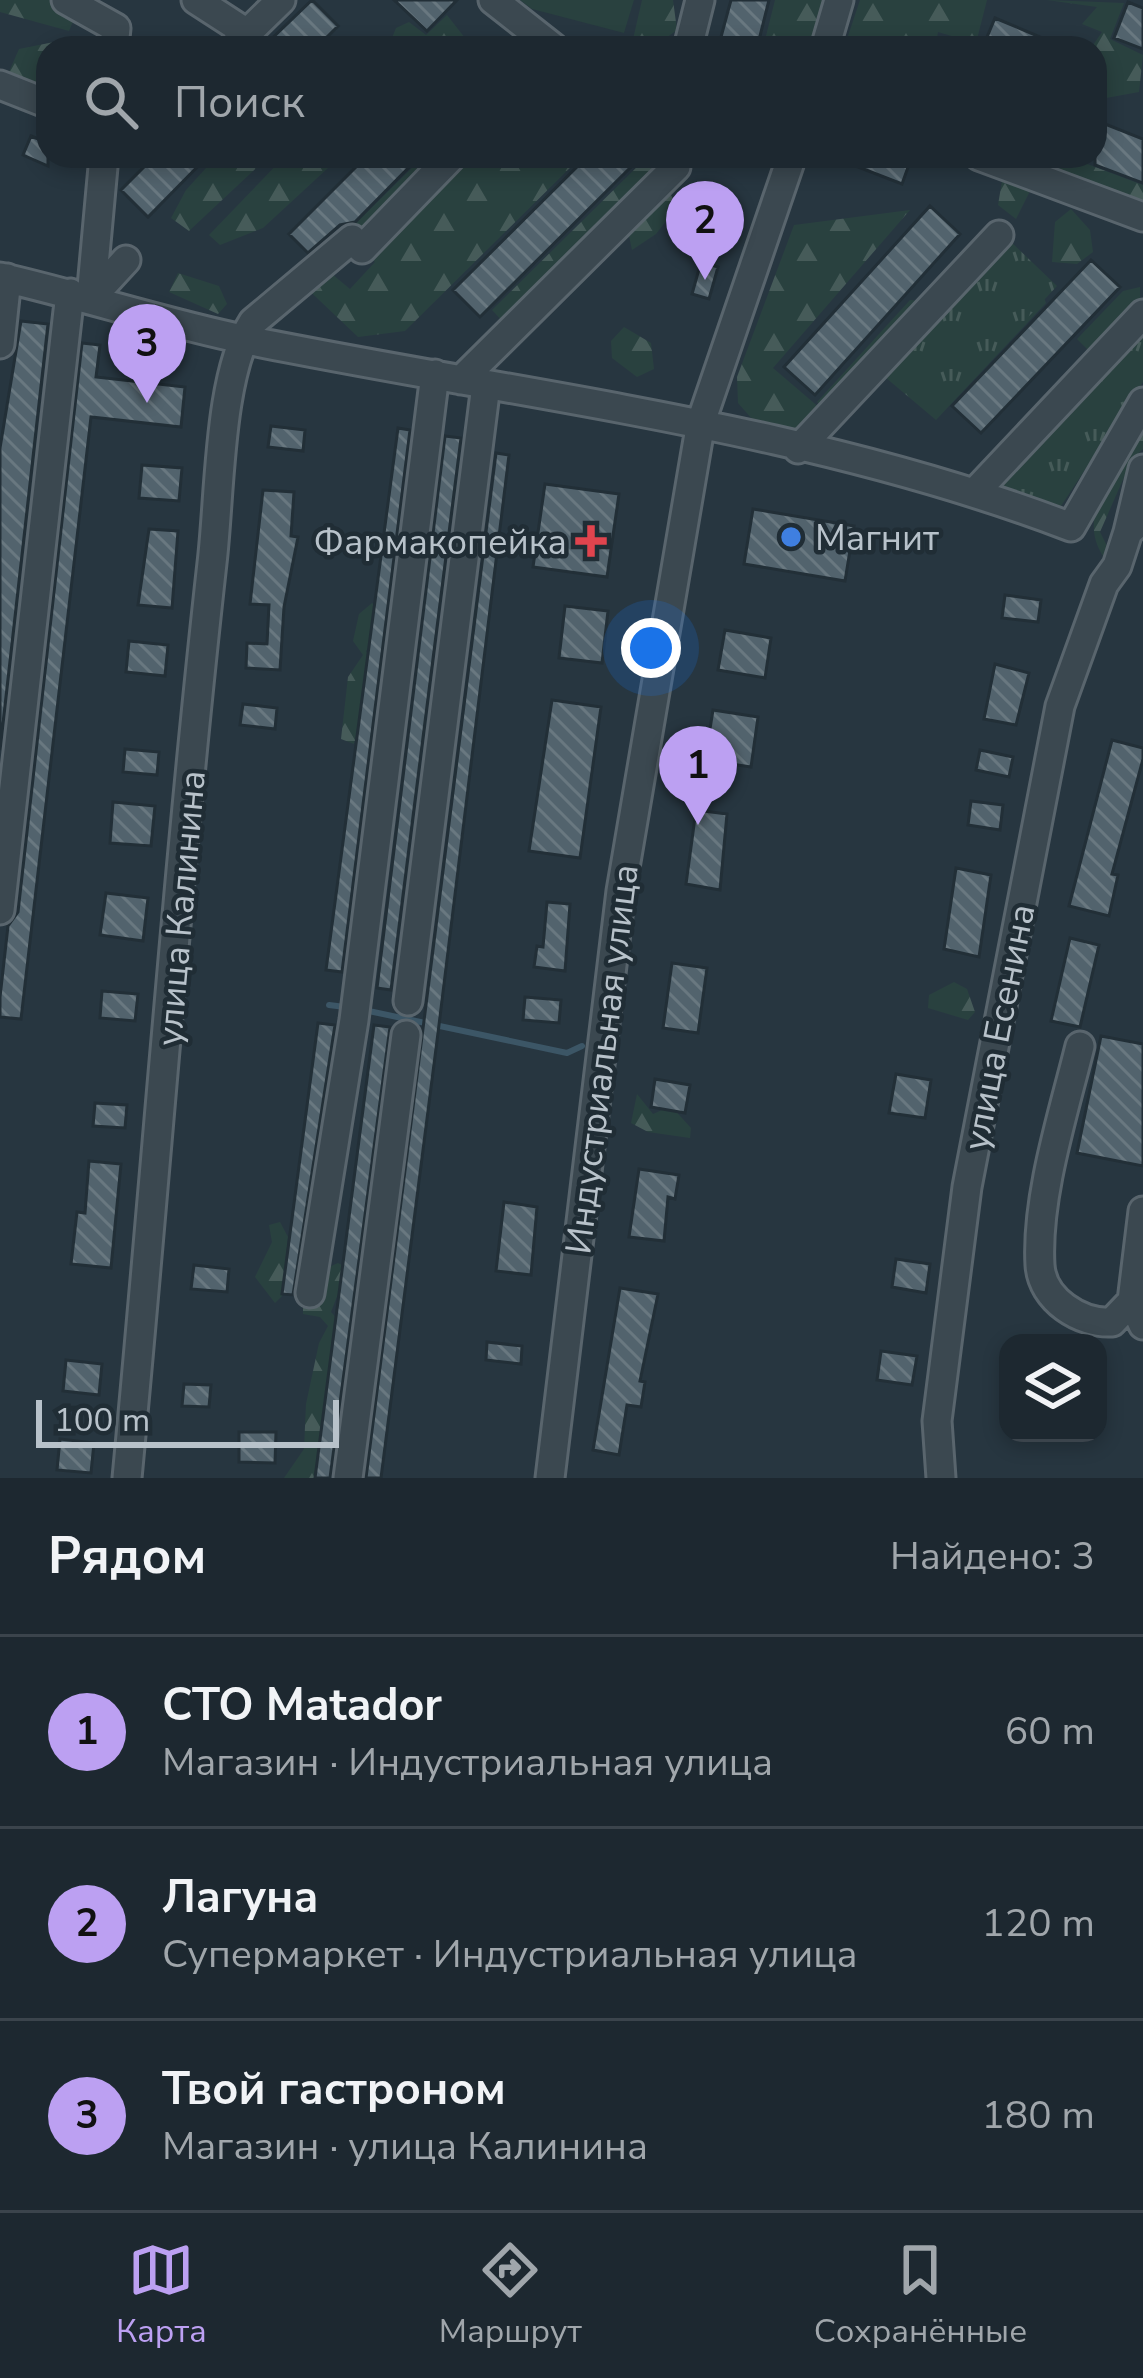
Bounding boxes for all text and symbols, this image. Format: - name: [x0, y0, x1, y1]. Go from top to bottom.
- search box: [36, 36, 1107, 168]
- icon: search: [78, 69, 144, 135]
- text: Поиск: [174, 72, 305, 133]
- pin: 2: [666, 181, 744, 280]
- pin: 3: [108, 304, 186, 403]
- place label: Магнит: [815, 514, 939, 563]
- place label: Фармакопейка: [313, 518, 567, 567]
- marker: Магнит: [778, 524, 804, 550]
- marker: Фармакопейка: [578, 528, 604, 554]
- your location: [621, 618, 681, 678]
- pin: 1: [659, 726, 737, 825]
- street label: улица Калинина: [145, 768, 218, 1048]
- street label: Индустриальная улица: [554, 862, 651, 1257]
- street label: улица Есенина: [952, 900, 1047, 1155]
- map controls: [999, 1334, 1107, 1442]
- button: layers: [999, 1334, 1107, 1442]
- scale bar: [36, 1394, 339, 1447]
- text: 100 m: [54, 1398, 150, 1443]
- text: Рядом: [48, 1521, 206, 1591]
- text: Найдено: 3: [890, 1530, 1095, 1583]
- text: СТО Matador: [162, 1675, 442, 1736]
- text: 1: [75, 1705, 99, 1758]
- text: 60 m: [1005, 1705, 1095, 1758]
- text: Магазин · Индустриальная улица: [162, 1736, 773, 1789]
- text: Лагуна: [162, 1867, 319, 1928]
- text: 2: [75, 1897, 99, 1950]
- text: 120 m: [981, 1897, 1095, 1950]
- text: Супермаркет · Индустриальная улица: [162, 1928, 858, 1981]
- text: Твой гастроном: [162, 2059, 506, 2120]
- text: 3: [75, 2089, 99, 2142]
- text: 180 m: [981, 2089, 1095, 2142]
- text: Магазин · улица Калинина: [162, 2120, 648, 2173]
- tab: Карта: [116, 2237, 207, 2354]
- tab: Маршрут: [439, 2237, 582, 2354]
- tab: Сохранённые: [814, 2237, 1027, 2354]

